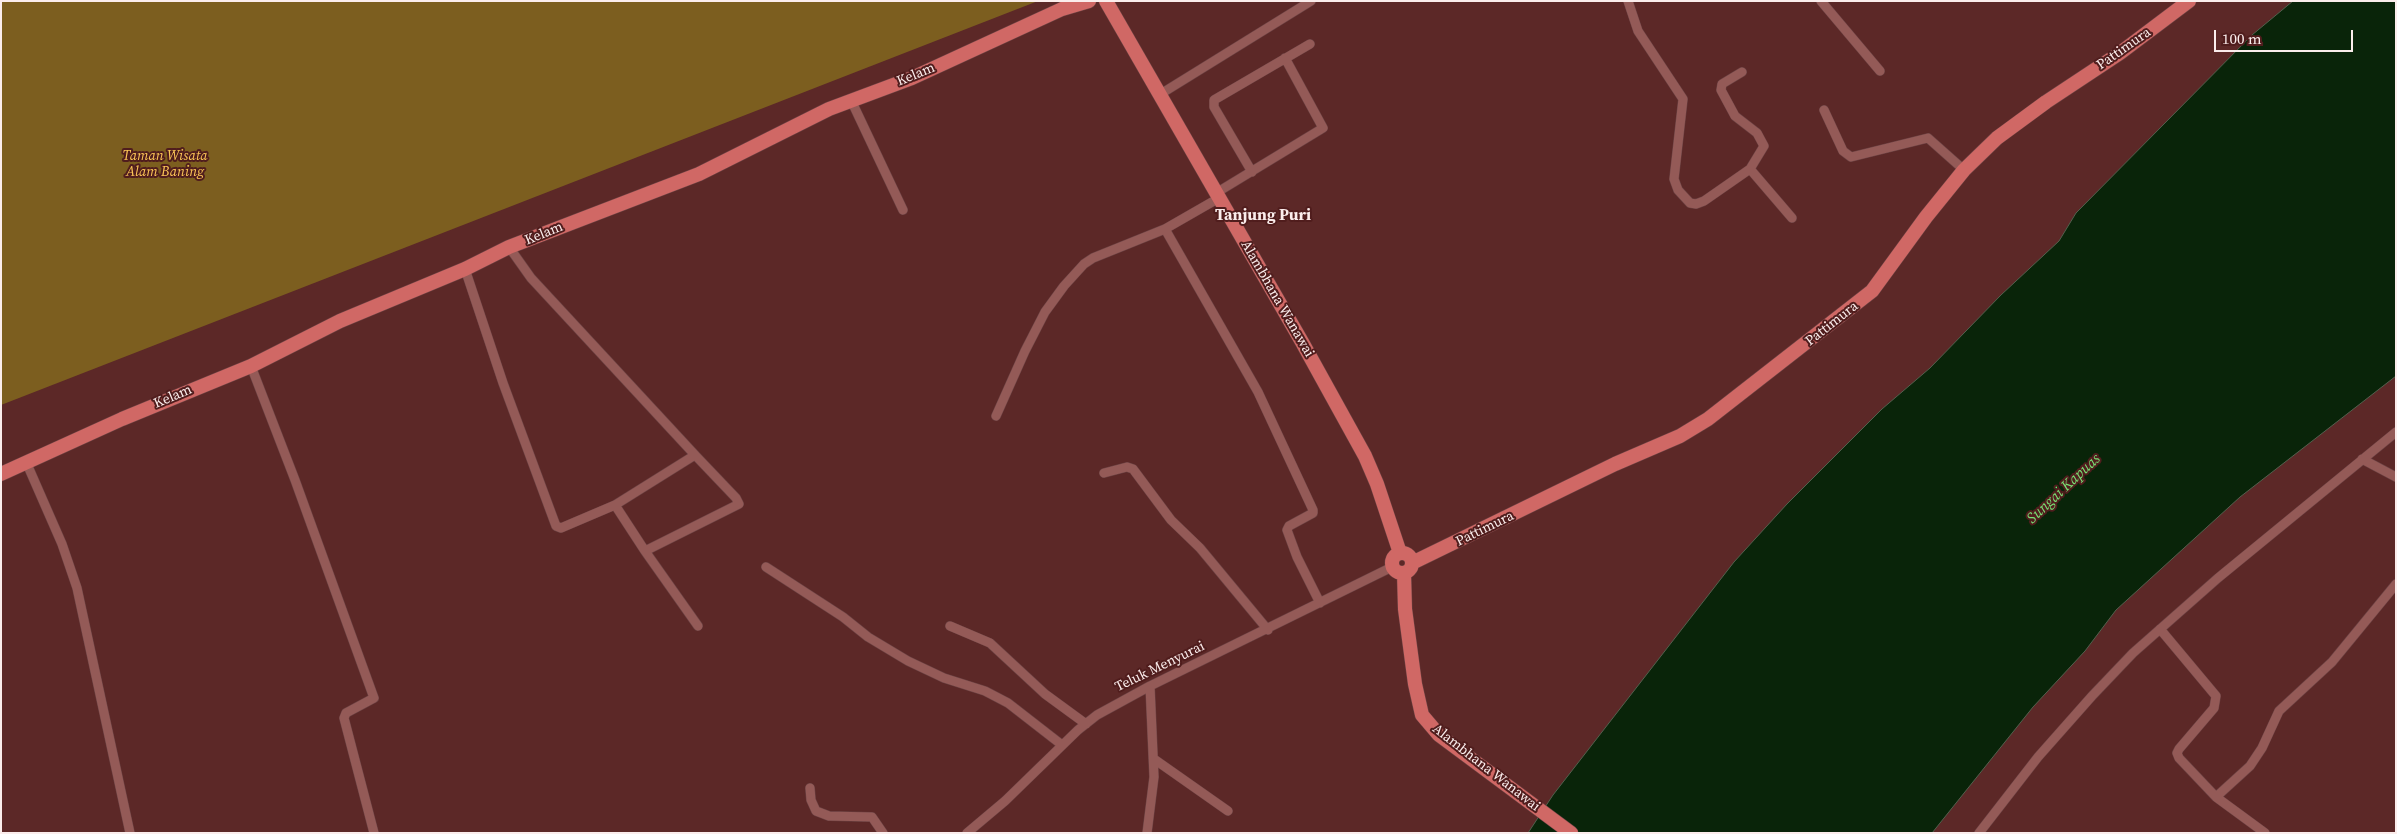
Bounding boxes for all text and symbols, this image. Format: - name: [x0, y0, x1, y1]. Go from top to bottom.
- scale bar: [2217, 20, 2356, 52]
- street label: Pattimura: [2094, 24, 2154, 74]
- text: 100 m: [2222, 28, 2262, 49]
- street label: Kelam: [894, 60, 938, 90]
- park label: Taman Wisata Alam Baning: [122, 148, 208, 180]
- district label: Tanjung Puri: [1215, 206, 1311, 226]
- street label: Kelam: [522, 219, 566, 249]
- street label: Alambhana Wanawai: [1237, 238, 1317, 360]
- street label: Pattimura: [1802, 298, 1862, 350]
- street label: Kelam: [151, 382, 195, 412]
- water label: Sungai Kapuas: [2023, 450, 2105, 528]
- street label: Pattimura: [1453, 508, 1517, 550]
- street label: Teluk Menyurai: [1112, 638, 1208, 696]
- street label: Alambhana Wanawai: [1429, 721, 1543, 815]

